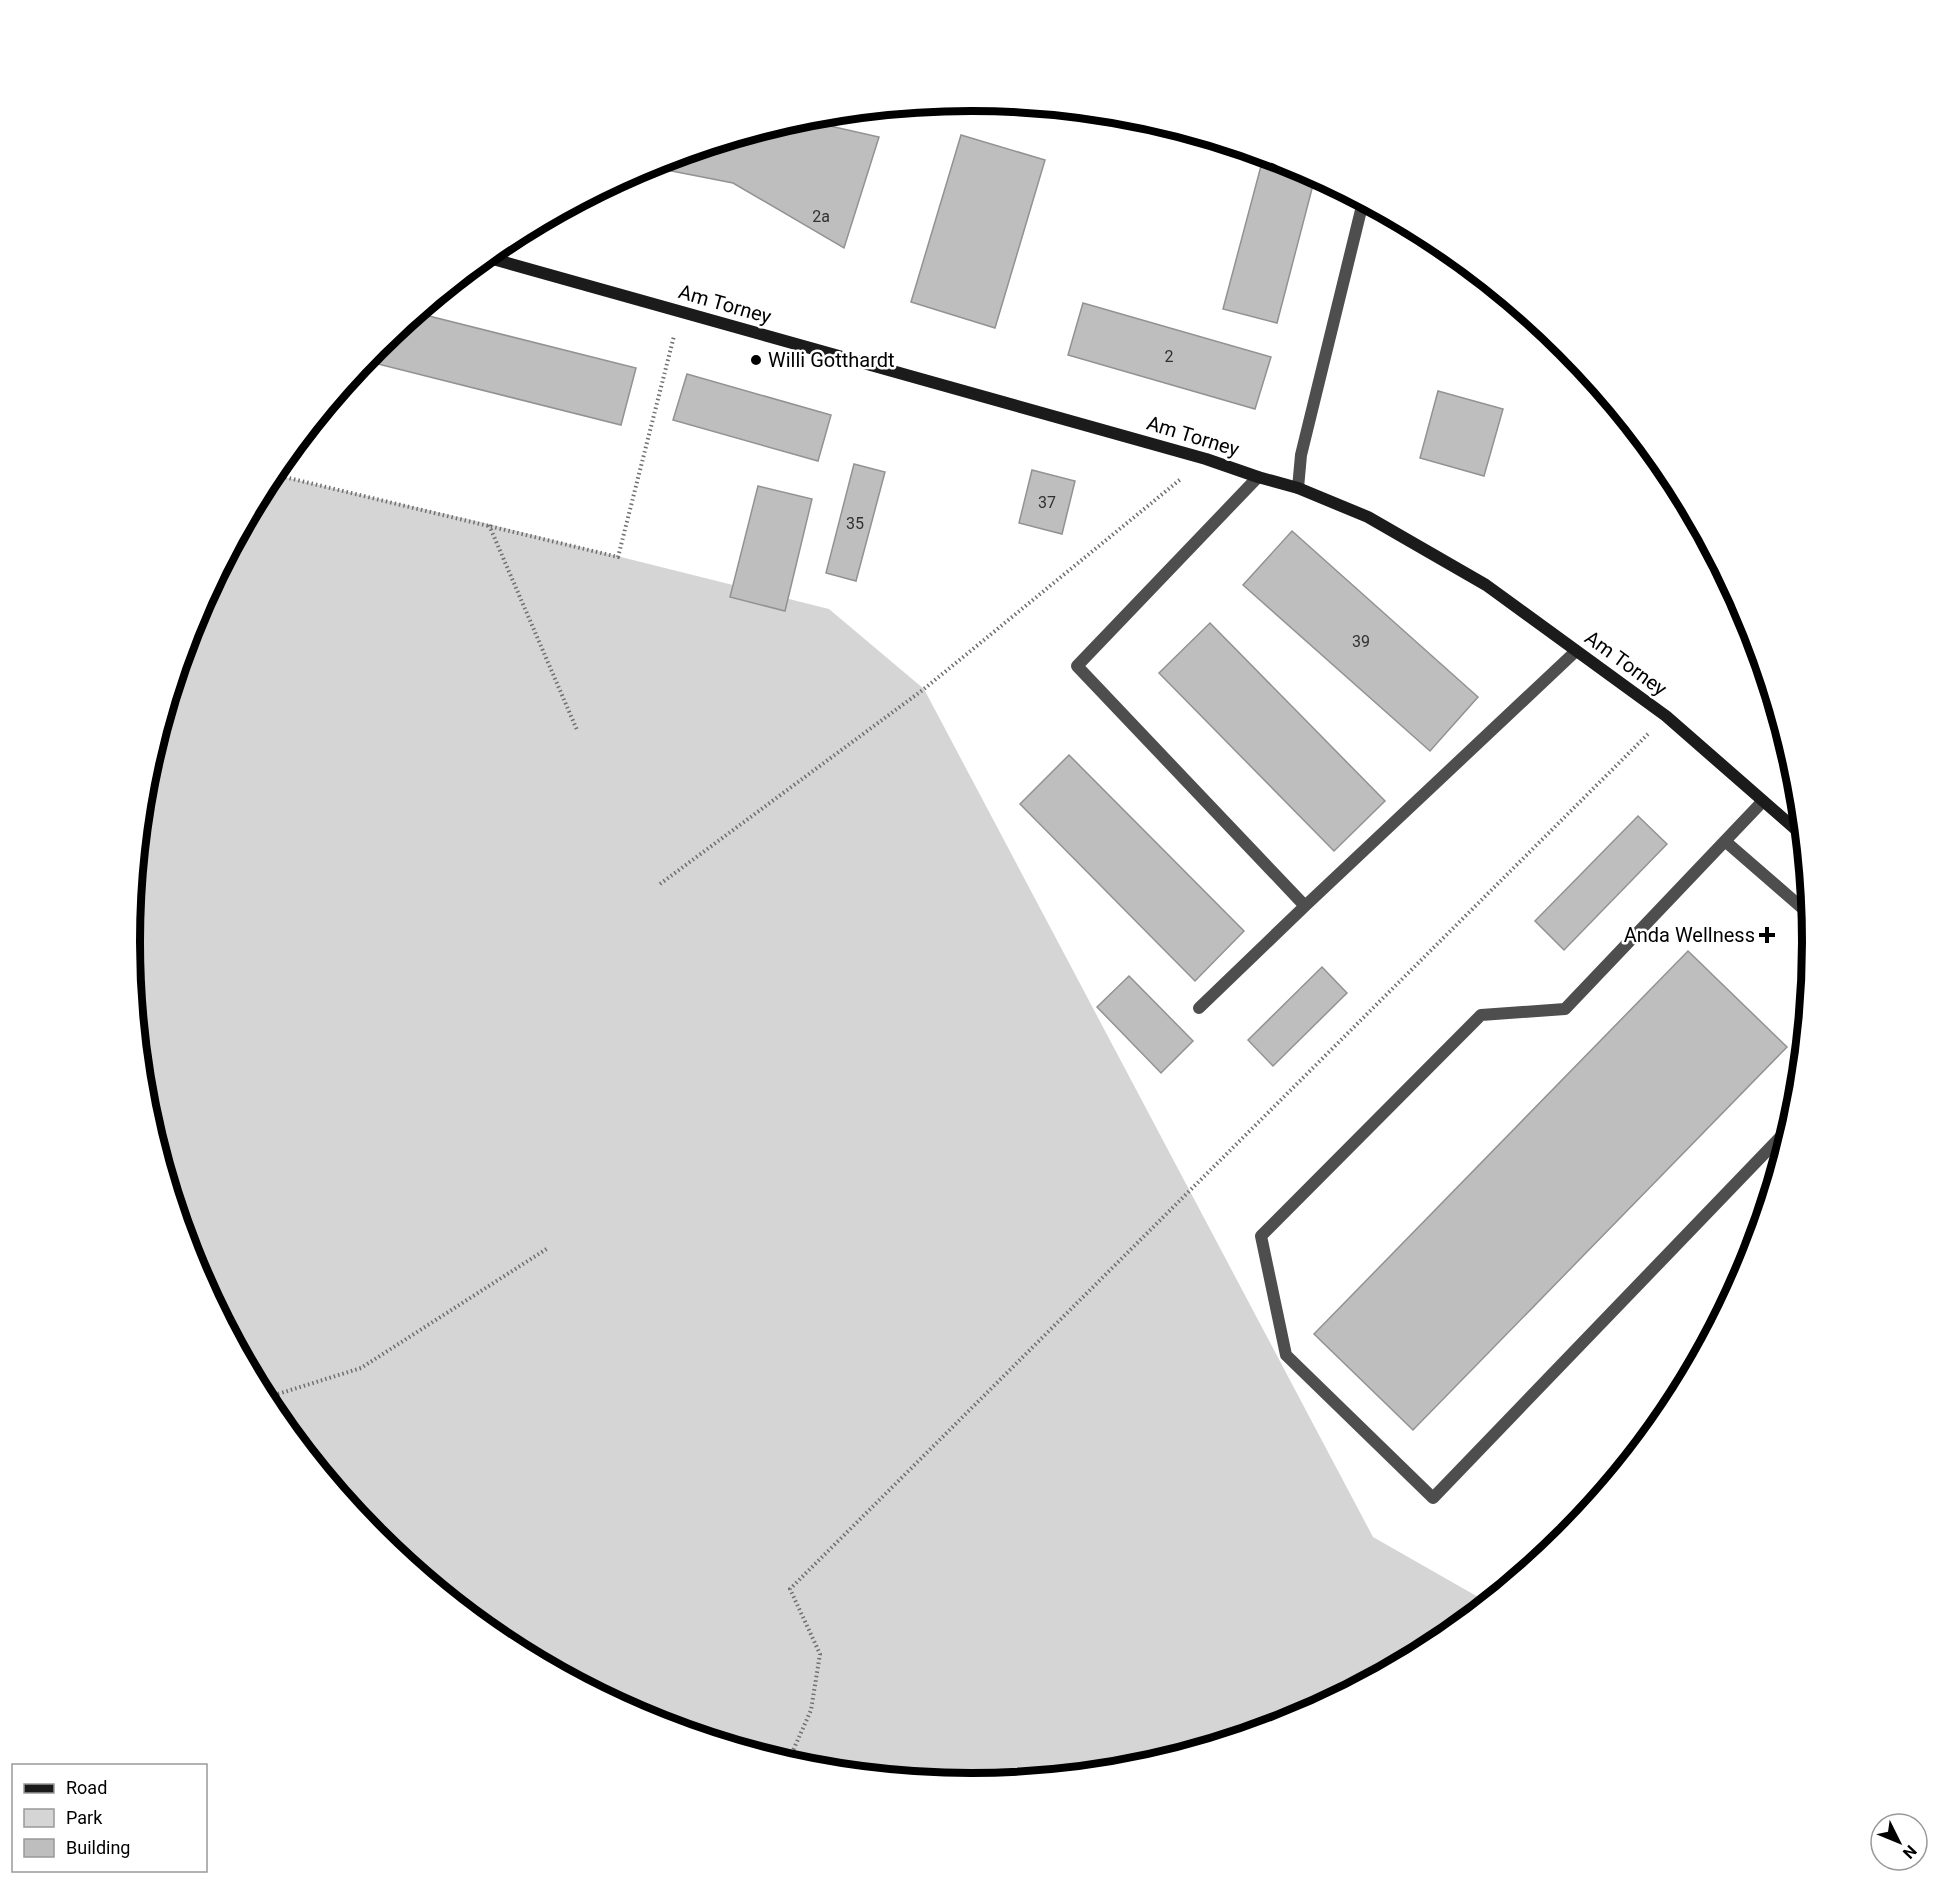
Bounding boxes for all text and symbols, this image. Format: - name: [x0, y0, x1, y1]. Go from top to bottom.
- house number: 2a: [812, 207, 830, 226]
- street label: Am Torney: [676, 279, 775, 329]
- house number: 2: [1165, 347, 1174, 366]
- place label: Willi Gotthardt: [768, 348, 895, 372]
- marker: Willi Gotthardt: [749, 353, 763, 367]
- street label: Am Torney: [1144, 411, 1243, 462]
- house number: 37: [1038, 493, 1056, 512]
- house number: 35: [846, 514, 864, 533]
- street label: Am Torney: [1580, 625, 1672, 701]
- house number: 39: [1352, 632, 1370, 651]
- place label: Anda Wellness: [1624, 923, 1755, 947]
- marker: Anda Wellness: [1760, 928, 1774, 942]
- legend: [12, 1764, 207, 1872]
- text: Road: [66, 1777, 107, 1798]
- text: Park: [66, 1807, 103, 1828]
- north arrow: [1869, 1812, 1929, 1872]
- text: Building: [66, 1837, 130, 1858]
- text: N: [1899, 1841, 1920, 1862]

